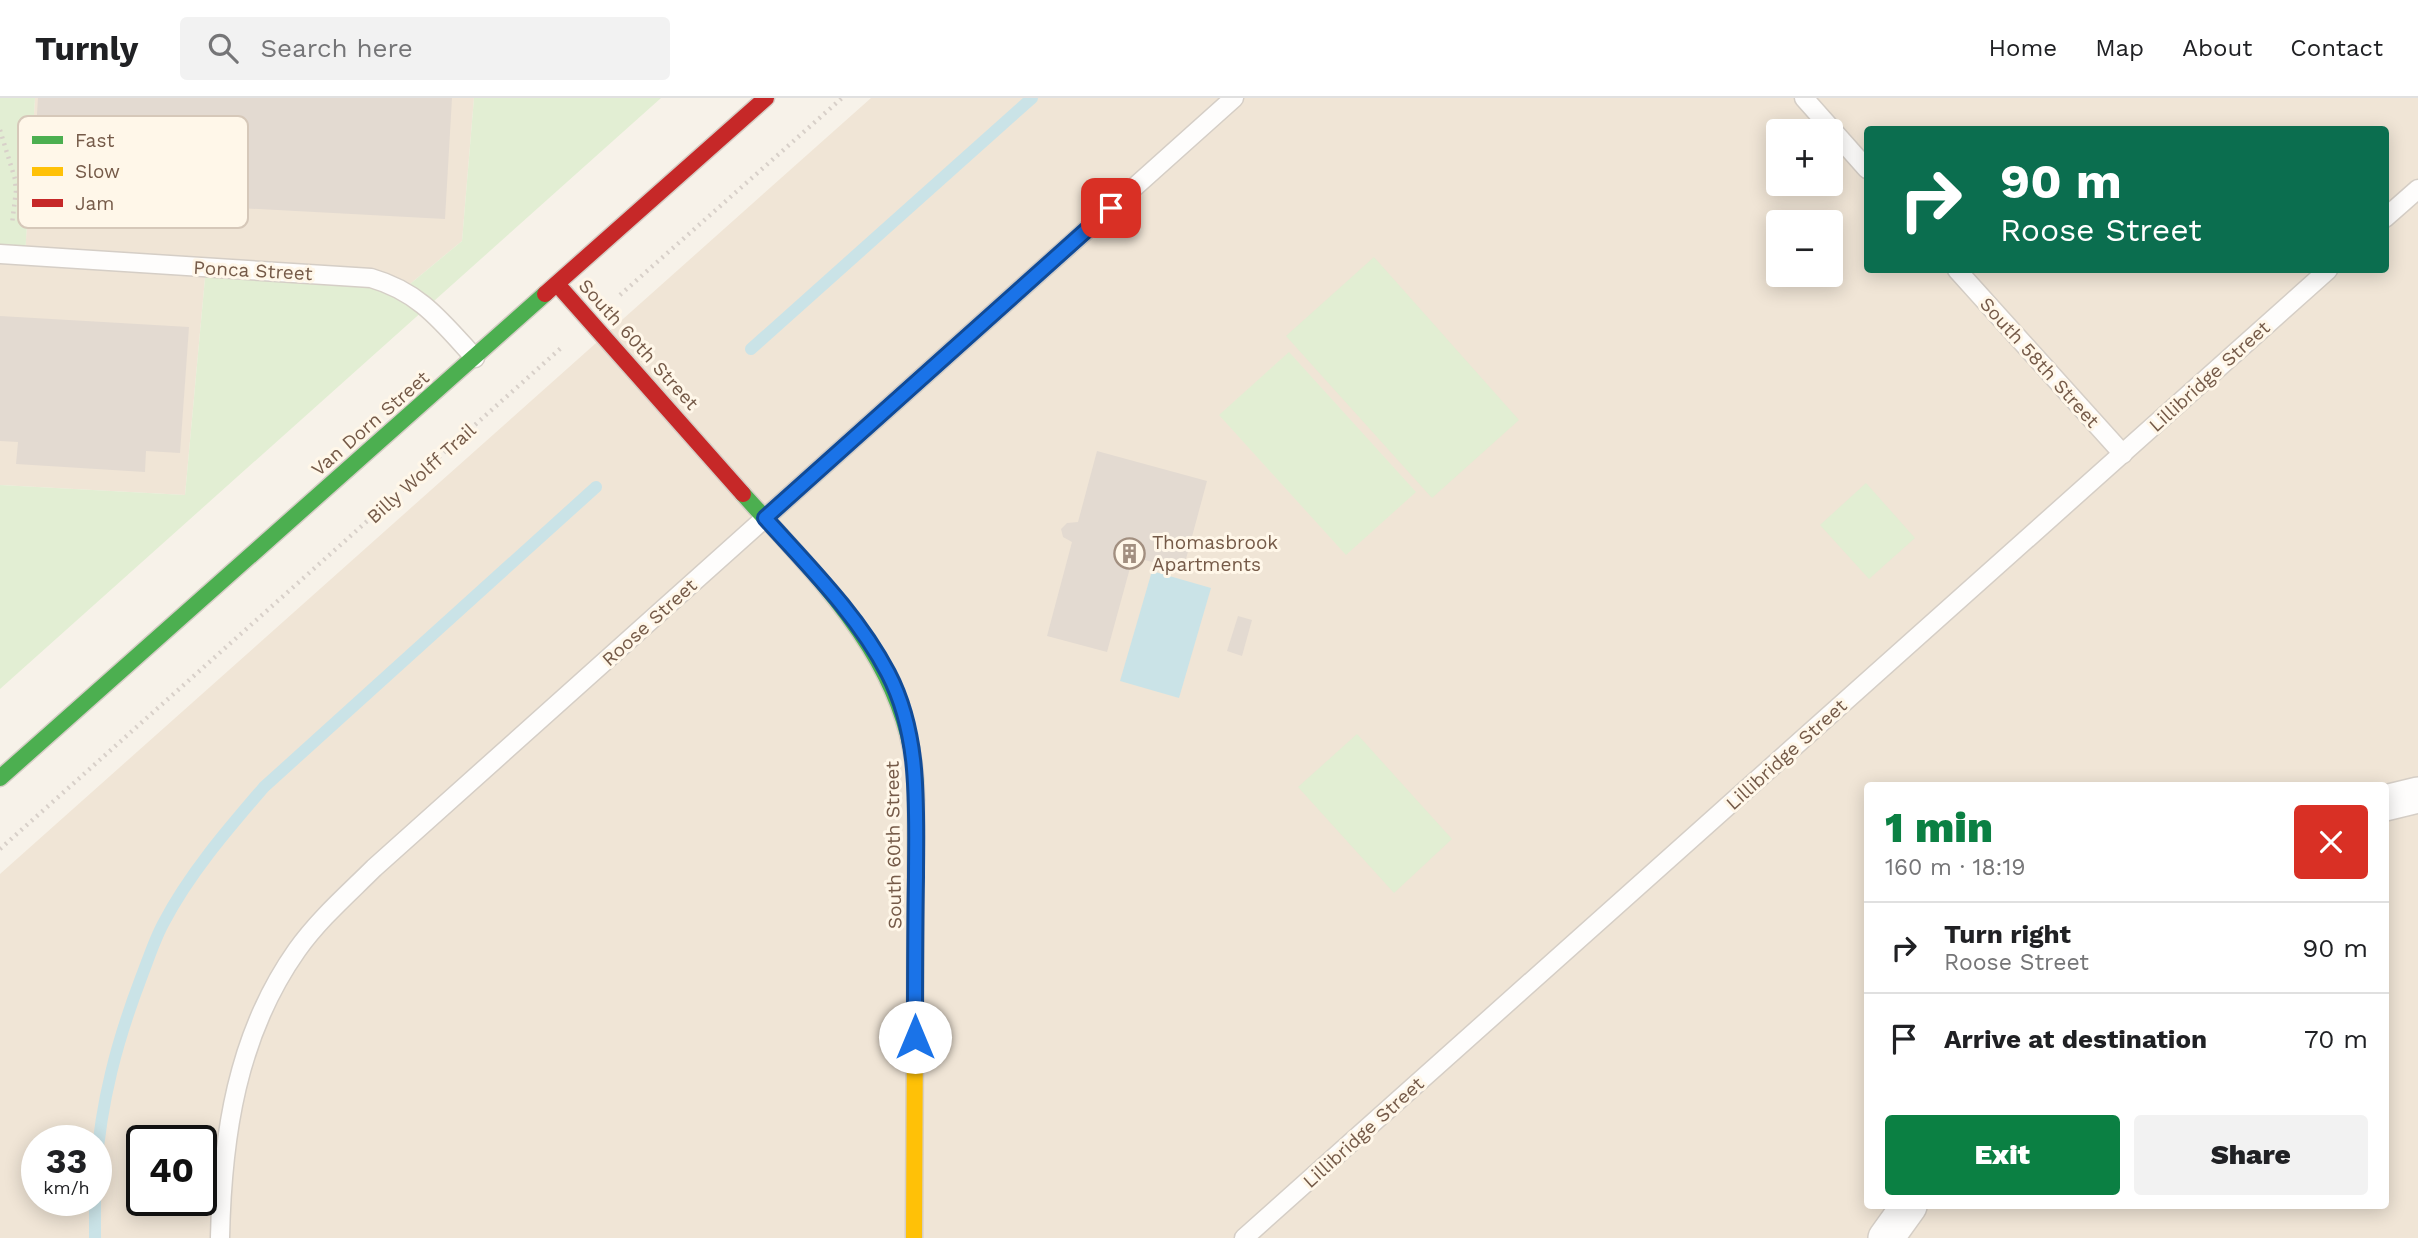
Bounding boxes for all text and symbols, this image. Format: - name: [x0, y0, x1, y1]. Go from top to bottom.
- search box: [180, 17, 670, 80]
- text: Turnly: [35, 29, 138, 68]
- icon: search: [204, 29, 242, 67]
- text: Search here: [260, 33, 413, 63]
- text: Home: [1989, 34, 2057, 62]
- text: Map: [2095, 34, 2144, 62]
- text: About: [2182, 34, 2252, 62]
- text: Contact: [2290, 34, 2383, 62]
- legend: [18, 116, 248, 228]
- map controls: [1766, 119, 1843, 287]
- button: +: [1766, 119, 1843, 196]
- text: Fast: [75, 129, 114, 152]
- text: 90 m: [2000, 152, 2122, 210]
- icon: right: [1885, 154, 1976, 245]
- text: Slow: [75, 160, 120, 183]
- pin: [1081, 178, 1141, 238]
- icon: arrive: [1092, 189, 1130, 227]
- text: Jam: [75, 192, 114, 215]
- button: −: [1766, 210, 1843, 287]
- text: Roose Street: [2000, 211, 2202, 249]
- street label: Ponca Street: [193, 256, 313, 285]
- street label: South 60th Street: [574, 274, 703, 415]
- street label: South 58th Street: [1975, 292, 2104, 432]
- street label: Lillibridge Street: [2144, 316, 2274, 437]
- street label: Van Dorn Street: [307, 366, 434, 481]
- street label: Billy Wolff Trail: [362, 418, 481, 528]
- place label: Thomasbrook Apartments: [1152, 531, 1278, 576]
- building icon: Thomasbrook Apartments: [1112, 536, 1146, 570]
- street label: Roose Street: [597, 574, 702, 671]
- street label: Lillibridge Street: [1721, 694, 1851, 815]
- street label: South 60th Street: [881, 761, 906, 929]
- text: 1 min: [1885, 803, 1993, 852]
- button: close: [2294, 805, 2368, 879]
- text: 160 m · 18:19: [1885, 854, 2026, 881]
- text: Turn right: [1944, 919, 2071, 949]
- icon: right: [1885, 929, 1923, 967]
- text: 90 m: [2302, 933, 2368, 963]
- text: Roose Street: [1944, 949, 2089, 976]
- position arrow: [878, 1000, 952, 1074]
- icon: arrive: [1885, 1020, 1923, 1058]
- text: Arrive at destination: [1944, 1024, 2207, 1054]
- text: 70 m: [2304, 1024, 2368, 1054]
- street label: Lillibridge Street: [1298, 1072, 1428, 1193]
- button: Exit: [1885, 1115, 2120, 1195]
- button: Share: [2134, 1115, 2368, 1195]
- speed limit sign: 40: [126, 1125, 217, 1216]
- text: 33: [46, 1140, 87, 1182]
- text: km/h: [43, 1177, 90, 1198]

